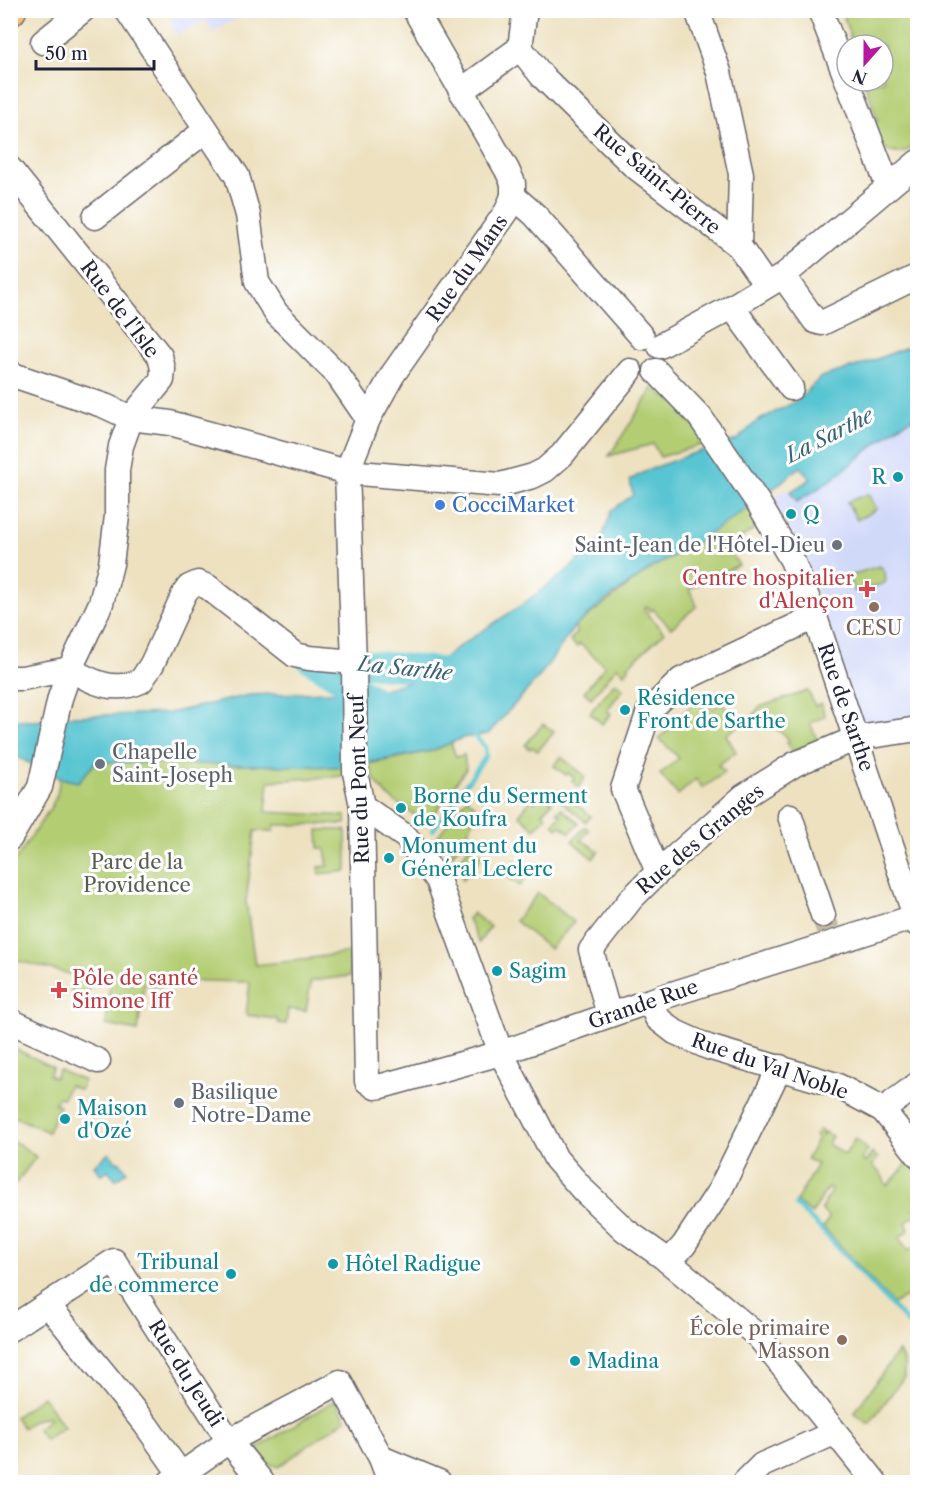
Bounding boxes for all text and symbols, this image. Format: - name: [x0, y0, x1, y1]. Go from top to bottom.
- scale bar: [36, 33, 154, 71]
- north arrow: [835, 33, 895, 93]
- text: 50 m: [45, 43, 88, 65]
- text: N: [849, 65, 870, 89]
- street label: Rue Saint-Pierre: [588, 119, 726, 239]
- street label: Rue du Mans: [421, 210, 513, 326]
- street label: Rue de l'Isle: [76, 256, 164, 362]
- water label: La Sarthe: [779, 402, 878, 469]
- place label: R: [871, 465, 887, 489]
- marker: R: [891, 470, 905, 484]
- place label: CocciMarket: [452, 493, 575, 517]
- marker: CocciMarket: [433, 498, 447, 512]
- place label: Q: [803, 502, 820, 526]
- marker: Q: [784, 507, 798, 521]
- place label: Saint-Jean de l'Hôtel-Dieu: [574, 533, 825, 557]
- marker: Saint-Jean de l'Hôtel-Dieu: [830, 538, 844, 552]
- place label: Centre hospitalier d'Alençon: [682, 566, 855, 613]
- marker: Centre hospitalier d'Alençon: [858, 580, 876, 598]
- marker: CESU: [867, 600, 881, 614]
- place label: CESU: [846, 616, 902, 640]
- street label: Rue de Sarthe: [813, 640, 879, 774]
- water label: La Sarthe: [355, 650, 454, 685]
- place label: Résidence Front de Sarthe: [637, 686, 786, 733]
- street label: Rue du Pont Neuf: [344, 691, 374, 864]
- marker: Résidence Front de Sarthe: [618, 703, 632, 717]
- place label: Chapelle Saint-Joseph: [112, 740, 234, 787]
- marker: Chapelle Saint-Joseph: [93, 757, 107, 771]
- street label: Rue des Granges: [631, 779, 769, 899]
- place label: Borne du Serment de Koufra: [413, 784, 588, 831]
- marker: Borne du Serment de Koufra: [394, 801, 408, 815]
- place label: Monument du Général Leclerc: [401, 834, 553, 881]
- park label: Parc de la Providence: [83, 850, 191, 897]
- marker: Monument du Général Leclerc: [382, 851, 396, 865]
- place label: Sagim: [509, 959, 567, 983]
- marker: Sagim: [490, 964, 504, 978]
- place label: Pôle de santé Simone Iff: [72, 966, 198, 1013]
- street label: Grande Rue: [585, 974, 701, 1034]
- marker: Pôle de santé Simone Iff: [50, 981, 68, 999]
- street label: Rue du Val Noble: [688, 1028, 852, 1104]
- place label: Basilique Notre-Dame: [191, 1080, 311, 1127]
- place label: Maison d'Ozé: [77, 1096, 148, 1143]
- marker: Basilique Notre-Dame: [172, 1096, 186, 1110]
- marker: Maison d'Ozé: [58, 1112, 72, 1126]
- place label: Tribunal de commerce: [89, 1250, 219, 1297]
- place label: Hôtel Radigue: [345, 1252, 481, 1276]
- marker: Hôtel Radigue: [326, 1257, 340, 1271]
- marker: Tribunal de commerce: [224, 1267, 238, 1281]
- street label: Rue du Jeudi: [144, 1315, 228, 1431]
- place label: École primaire Masson: [690, 1315, 830, 1363]
- marker: École primaire Masson: [835, 1333, 849, 1347]
- place label: Madina: [587, 1349, 659, 1373]
- marker: Madina: [568, 1354, 582, 1368]

